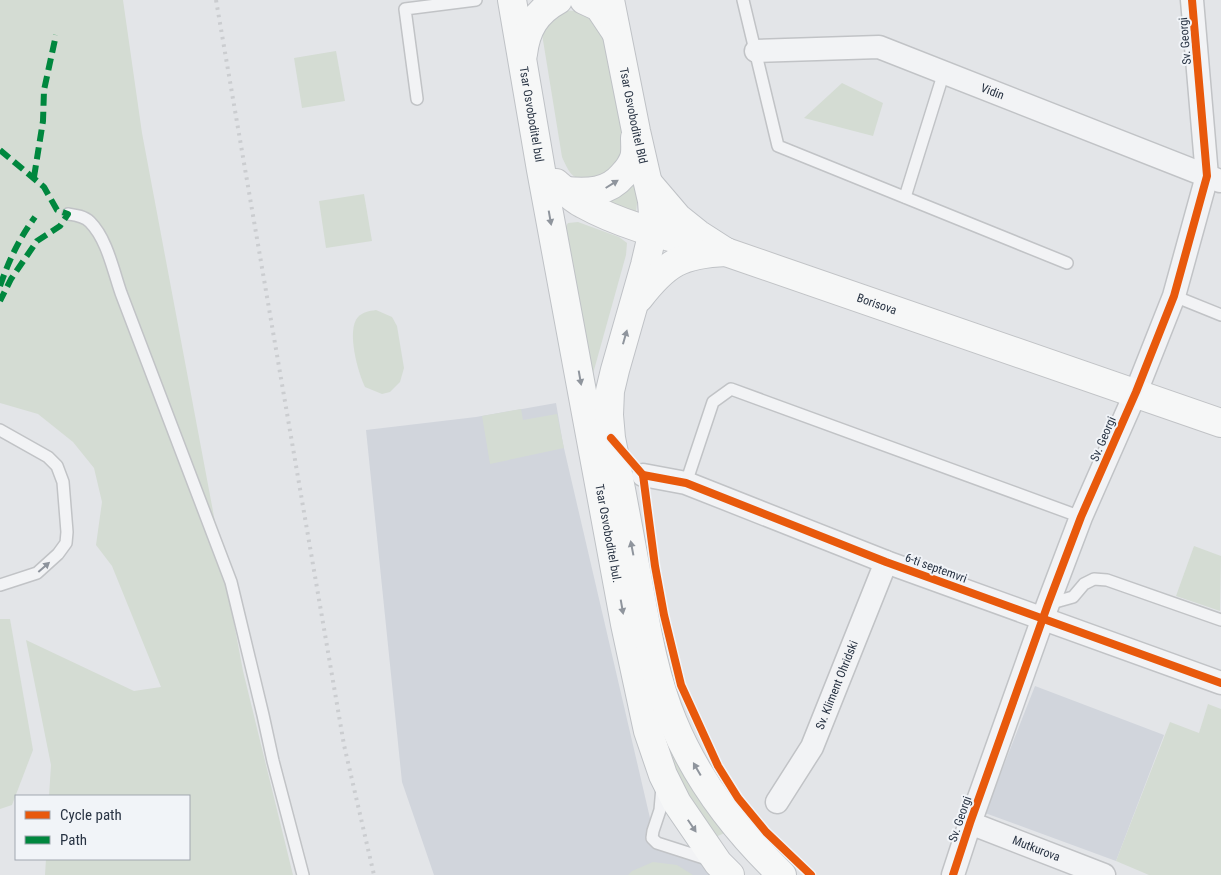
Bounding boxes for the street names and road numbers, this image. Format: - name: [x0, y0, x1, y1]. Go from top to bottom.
- street label: Sv. Georgi: [1176, 17, 1194, 65]
- street label: Tsar Osvoboditel bul: [516, 65, 547, 163]
- street label: Tsar Osvoboditel Bld: [617, 66, 650, 165]
- street label: Vidin: [979, 81, 1006, 103]
- street label: Borisova: [855, 291, 899, 318]
- street label: Sv. Georgi: [1087, 414, 1119, 464]
- street label: Tsar Osvoboditel bul.: [592, 483, 624, 584]
- street label: 6-ti septemvri: [903, 550, 969, 586]
- street label: Sv. Kliment Ohridski: [813, 638, 861, 732]
- street label: Sv. Georgi: [946, 794, 974, 844]
- street label: Mutkurova: [1010, 833, 1062, 864]

